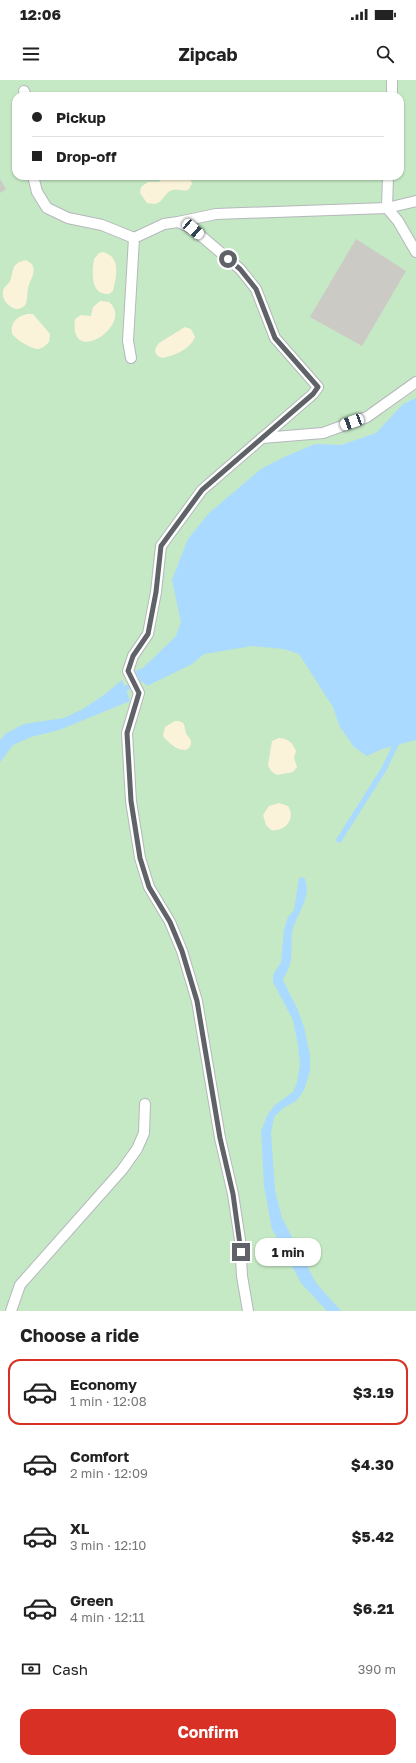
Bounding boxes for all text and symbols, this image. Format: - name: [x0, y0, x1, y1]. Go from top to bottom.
- text: 12:06: [20, 5, 61, 23]
- icon: menu: [20, 43, 42, 65]
- text: Zipcab: [178, 43, 238, 65]
- icon: search: [374, 43, 396, 65]
- text: Pickup: [56, 108, 106, 126]
- text: Drop-off: [56, 147, 116, 165]
- car: [180, 217, 206, 241]
- route start: [219, 250, 237, 268]
- car: [339, 412, 365, 432]
- callout: 1 min: [255, 1238, 321, 1266]
- route end: [232, 1243, 250, 1261]
- text: 1 min: [272, 1244, 304, 1260]
- text: Choose a ride: [20, 1324, 139, 1346]
- icon: car: [22, 1374, 58, 1410]
- text: Economy: [70, 1375, 137, 1393]
- text: $3.19: [353, 1383, 394, 1401]
- text: 1 min · 12:08: [70, 1393, 147, 1409]
- icon: car: [22, 1446, 58, 1482]
- text: Comfort: [70, 1447, 129, 1465]
- text: $4.30: [351, 1455, 394, 1473]
- text: 2 min · 12:09: [70, 1465, 148, 1481]
- icon: car: [22, 1518, 58, 1554]
- text: XL: [70, 1519, 89, 1537]
- text: $5.42: [351, 1527, 394, 1545]
- text: 3 min · 12:10: [70, 1537, 146, 1553]
- icon: car: [22, 1590, 58, 1626]
- text: Green: [70, 1591, 113, 1609]
- text: $6.21: [353, 1599, 394, 1617]
- text: 4 min · 12:11: [70, 1609, 145, 1625]
- icon: cash: [20, 1658, 42, 1680]
- text: Cash: [52, 1660, 88, 1678]
- text: 390 m: [358, 1661, 396, 1677]
- button: Confirm: [20, 1709, 396, 1755]

